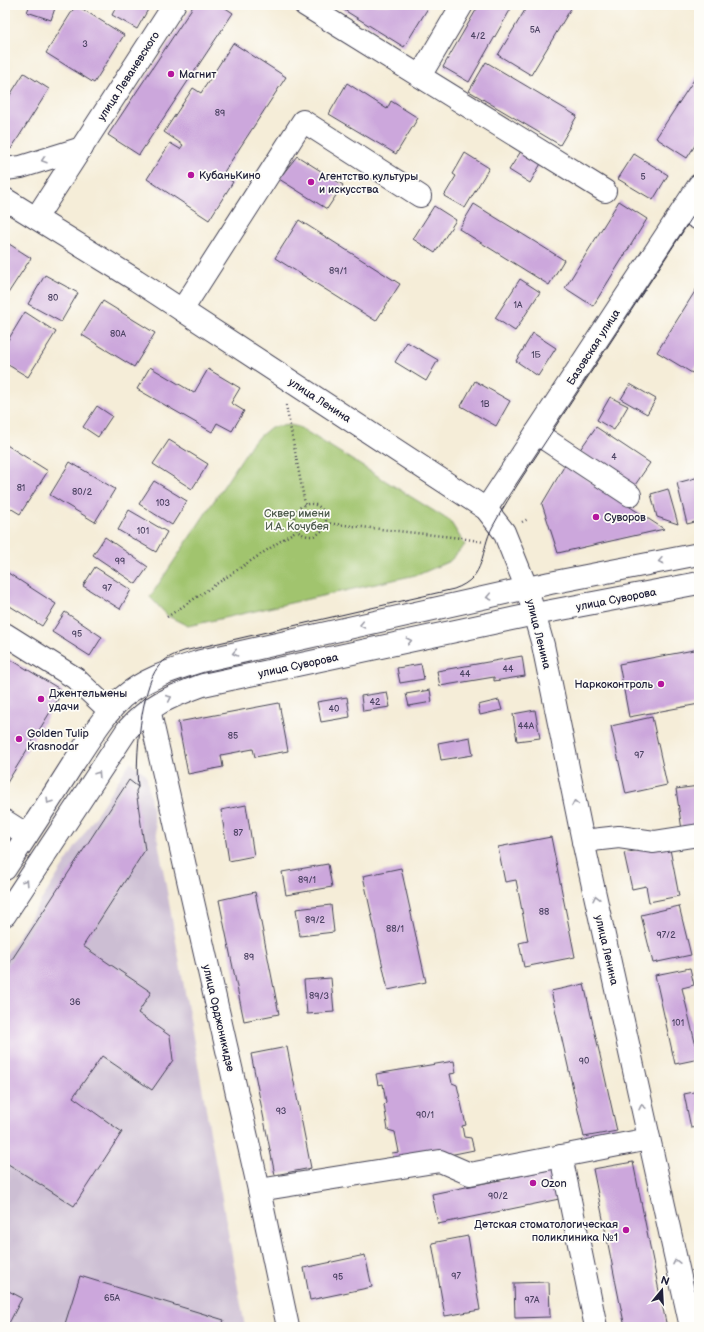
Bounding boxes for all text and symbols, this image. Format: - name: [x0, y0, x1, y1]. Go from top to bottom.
- house number: 5А: [530, 25, 541, 36]
- street label: улица Леваневского: [95, 29, 162, 123]
- house number: 4/2: [471, 31, 486, 42]
- house number: 3: [82, 39, 88, 50]
- place label: Магнит: [179, 68, 216, 81]
- marker: Магнит: [166, 69, 176, 79]
- house number: 89: [215, 108, 225, 119]
- one-way arrow: [41, 155, 48, 164]
- place label: КубаньКино: [199, 169, 261, 182]
- marker: КубаньКино: [186, 170, 196, 180]
- place label: Агентство культуры и искусства: [318, 170, 418, 196]
- house number: 5: [640, 172, 646, 183]
- marker: Агентство культуры и искусства: [306, 177, 316, 187]
- house number: 89/1: [329, 266, 347, 277]
- house number: 80: [48, 293, 58, 304]
- house number: 1А: [514, 300, 523, 311]
- street label: Базовская улица: [564, 306, 623, 388]
- house number: 80А: [110, 329, 127, 340]
- house number: 1Б: [531, 350, 542, 361]
- street label: улица Ленина: [286, 375, 354, 426]
- house number: 1В: [480, 399, 490, 410]
- house number: 4: [611, 452, 617, 463]
- house number: 81: [17, 483, 25, 494]
- house number: 80/2: [72, 487, 93, 498]
- house number: 103: [156, 498, 171, 509]
- park label: Сквер имени И.А. Кочубея: [264, 507, 330, 533]
- place label: Суворов: [604, 511, 646, 524]
- marker: Суворов: [591, 512, 601, 522]
- house number: 101: [137, 526, 149, 537]
- house number: 99: [115, 556, 125, 567]
- one-way arrow: [658, 557, 664, 565]
- house number: 97: [102, 583, 112, 594]
- street label: улица Суворова: [575, 585, 658, 614]
- one-way arrow: [486, 593, 492, 601]
- street label: улица Ленина: [524, 598, 554, 671]
- one-way arrow: [359, 621, 365, 629]
- house number: 95: [72, 629, 82, 640]
- one-way arrow: [406, 638, 412, 646]
- one-way arrow: [232, 649, 238, 657]
- street label: улица Суворова: [257, 651, 340, 680]
- house number: 44: [503, 664, 514, 675]
- house number: 44: [460, 669, 471, 680]
- place label: Наркоконтроль: [574, 678, 654, 691]
- marker: Наркоконтроль: [656, 679, 666, 689]
- place label: Джентельмены удачи: [49, 687, 127, 713]
- marker: Джентельмены удачи: [36, 694, 46, 704]
- one-way arrow: [164, 695, 172, 703]
- house number: 42: [370, 697, 381, 708]
- house number: 40: [329, 704, 339, 715]
- house number: 44А: [518, 721, 535, 732]
- place label: Golden Tulip Krasnodar: [27, 727, 89, 753]
- house number: 85: [228, 731, 238, 742]
- marker: Golden Tulip Krasnodar: [14, 734, 24, 744]
- house number: 97: [634, 750, 644, 761]
- one-way arrow: [93, 771, 100, 778]
- one-way arrow: [46, 797, 54, 804]
- one-way arrow: [572, 800, 580, 806]
- house number: 87: [233, 828, 243, 839]
- house number: 89/1: [298, 875, 316, 886]
- one-way arrow: [22, 879, 29, 886]
- one-way arrow: [592, 895, 600, 902]
- house number: 88: [539, 907, 549, 918]
- street label: улица Ленина: [592, 914, 621, 987]
- house number: 89/2: [305, 915, 326, 926]
- house number: 88/1: [386, 924, 404, 935]
- house number: 97/2: [657, 930, 676, 941]
- house number: 89: [244, 952, 254, 963]
- street label: улица Орджоникидзе: [200, 963, 237, 1073]
- house number: 89/3: [309, 991, 329, 1002]
- house number: 36: [69, 997, 81, 1008]
- house number: 101: [672, 1018, 684, 1029]
- house number: 90: [579, 1056, 589, 1067]
- one-way arrow: [638, 1104, 646, 1110]
- house number: 93: [276, 1106, 287, 1117]
- house number: 90/1: [416, 1110, 434, 1121]
- place label: Ozon: [541, 1177, 567, 1190]
- marker: Ozon: [528, 1178, 538, 1188]
- house number: 90/2: [488, 1191, 509, 1202]
- place label: Детская стоматологическая поликлиника №1: [474, 1218, 618, 1244]
- marker: Детская стоматологическая поликлиника №1: [621, 1225, 631, 1235]
- one-way arrow: [673, 1258, 681, 1265]
- north arrow: [642, 1270, 682, 1310]
- house number: 97: [451, 1271, 461, 1282]
- house number: 95: [333, 1272, 343, 1283]
- text: N: [659, 1274, 671, 1288]
- house number: 65А: [104, 1293, 121, 1304]
- house number: 97А: [524, 1295, 540, 1306]

